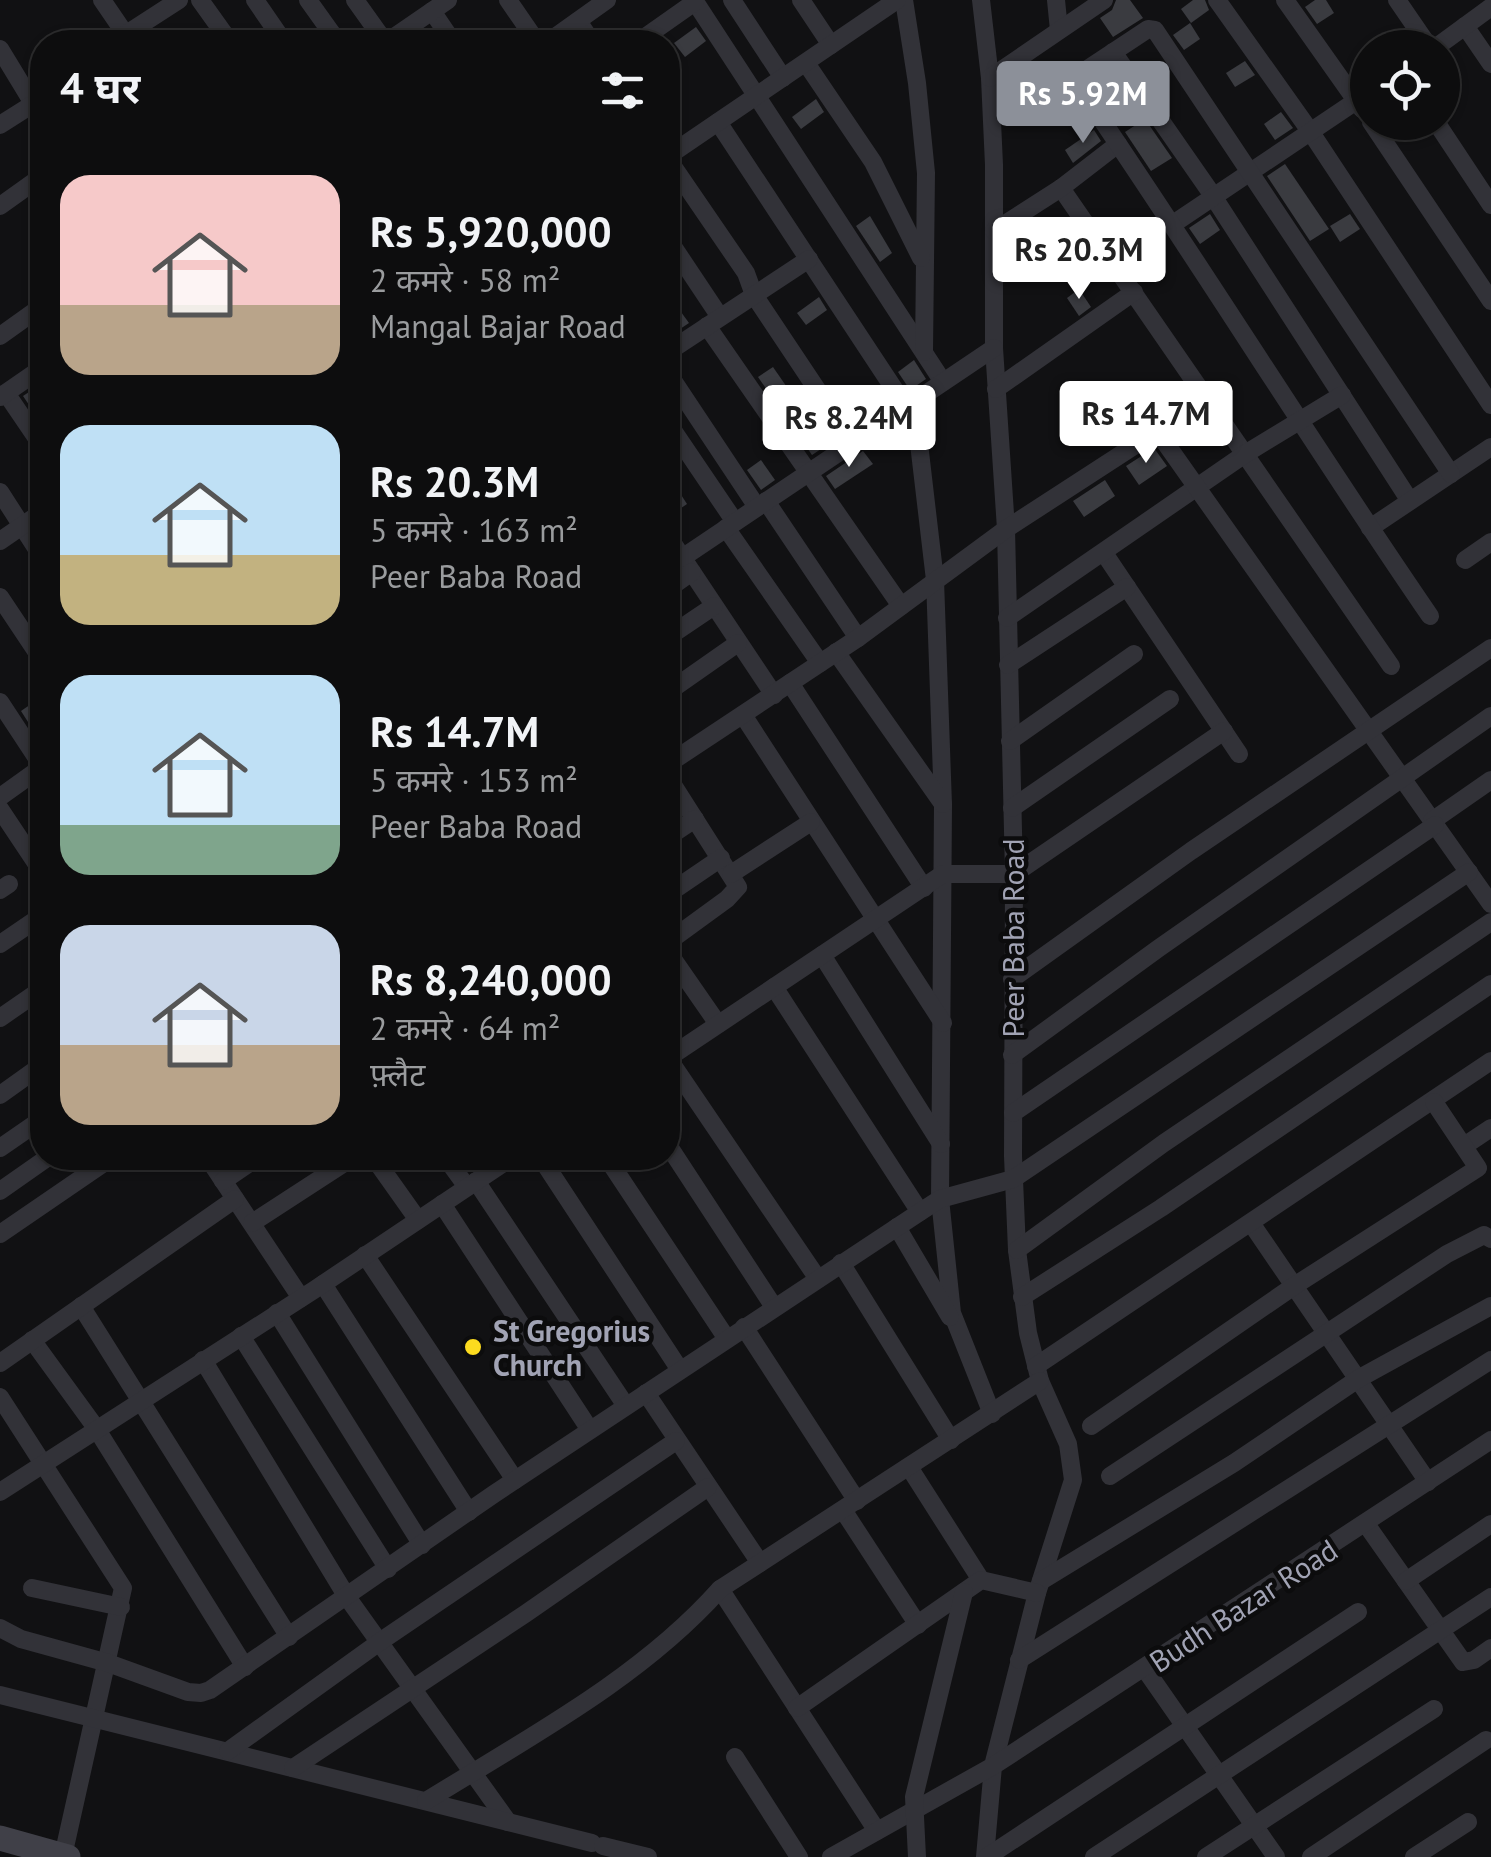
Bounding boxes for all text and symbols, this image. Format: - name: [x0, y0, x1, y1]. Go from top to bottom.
- map controls: [1350, 30, 1460, 140]
- button: locate: [1350, 30, 1460, 140]
- text: 4 घर: [60, 60, 140, 115]
- pin: Rs 5.92M: [980, 61, 1186, 146]
- icon: filters: [595, 63, 650, 118]
- text: Rs 5.92M: [1019, 72, 1147, 114]
- text: Rs 5,920,000: [370, 204, 612, 259]
- icon: home: [140, 215, 260, 335]
- pin: Rs 20.3M: [976, 217, 1182, 302]
- text: Rs 20.3M: [1015, 228, 1143, 270]
- text: 2 कमरे · 58 m²: [370, 259, 560, 301]
- text: Mangal Bajar Road: [370, 305, 626, 347]
- pin: Rs 14.7M: [1043, 381, 1249, 466]
- pin: Rs 8.24M: [746, 385, 952, 470]
- text: Rs 14.7M: [1082, 392, 1210, 434]
- text: Rs 8.24M: [785, 396, 913, 438]
- text: Rs 20.3M: [370, 454, 539, 509]
- icon: home: [140, 465, 260, 585]
- text: 5 कमरे · 163 m²: [370, 509, 578, 551]
- text: Peer Baba Road: [370, 555, 582, 597]
- text: Rs 14.7M: [370, 704, 539, 759]
- icon: home: [140, 715, 260, 835]
- text: 5 कमरे · 153 m²: [370, 759, 578, 801]
- text: Peer Baba Road: [370, 805, 582, 847]
- street label: Peer Baba Road: [993, 838, 1032, 1038]
- text: Rs 8,240,000: [370, 952, 612, 1007]
- icon: home: [140, 965, 260, 1085]
- text: 2 कमरे · 64 m²: [370, 1007, 560, 1049]
- text: फ़्लैट: [370, 1053, 425, 1095]
- place label: St Gregorius Church: [493, 1311, 650, 1384]
- marker: St Gregorius Church: [462, 1336, 484, 1358]
- street label: Budh Bazar Road: [1142, 1530, 1344, 1680]

